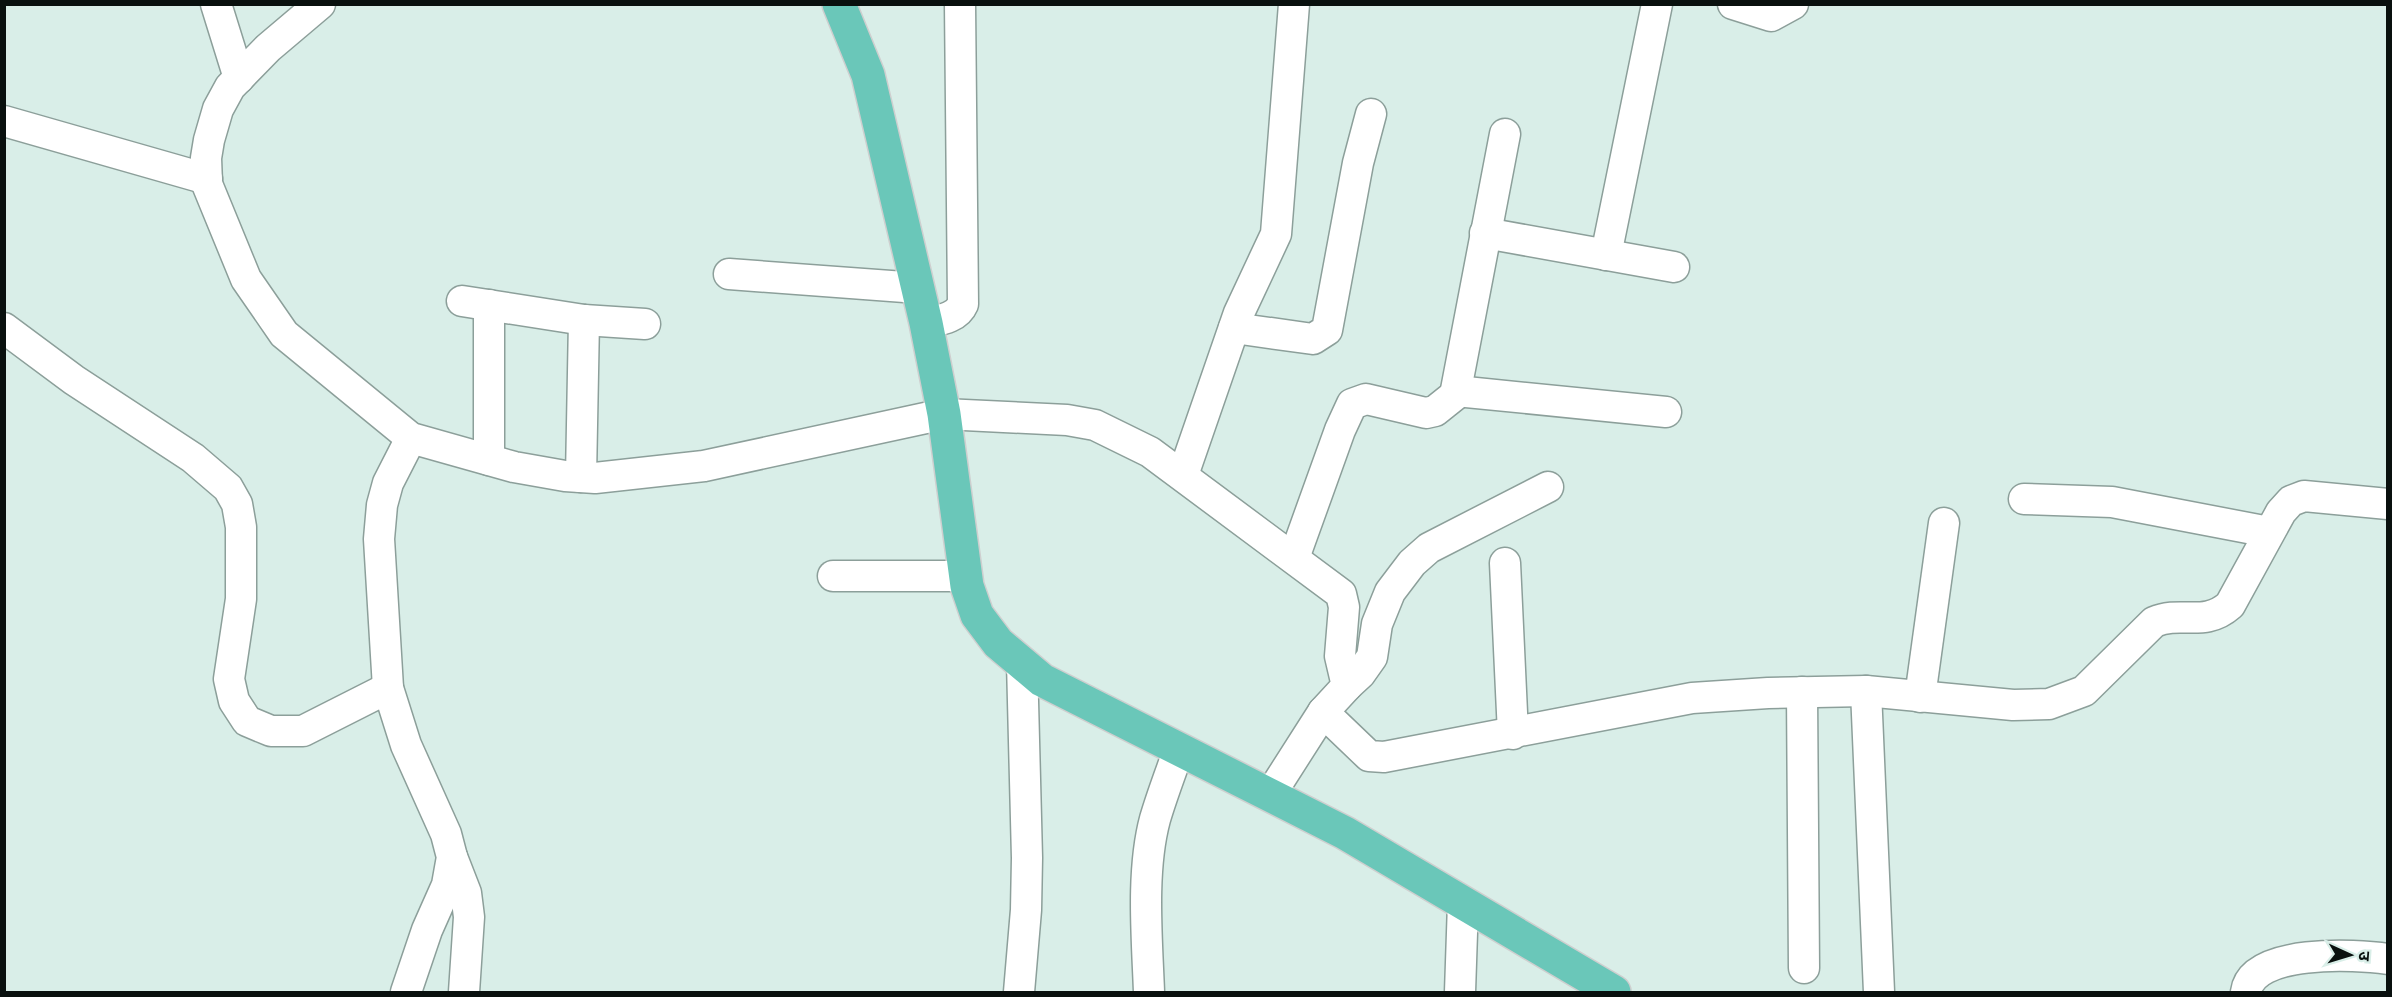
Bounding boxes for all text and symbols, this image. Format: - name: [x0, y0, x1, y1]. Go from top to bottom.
- north arrow: [2320, 925, 2380, 985]
- text: उ: [2355, 951, 2375, 962]

